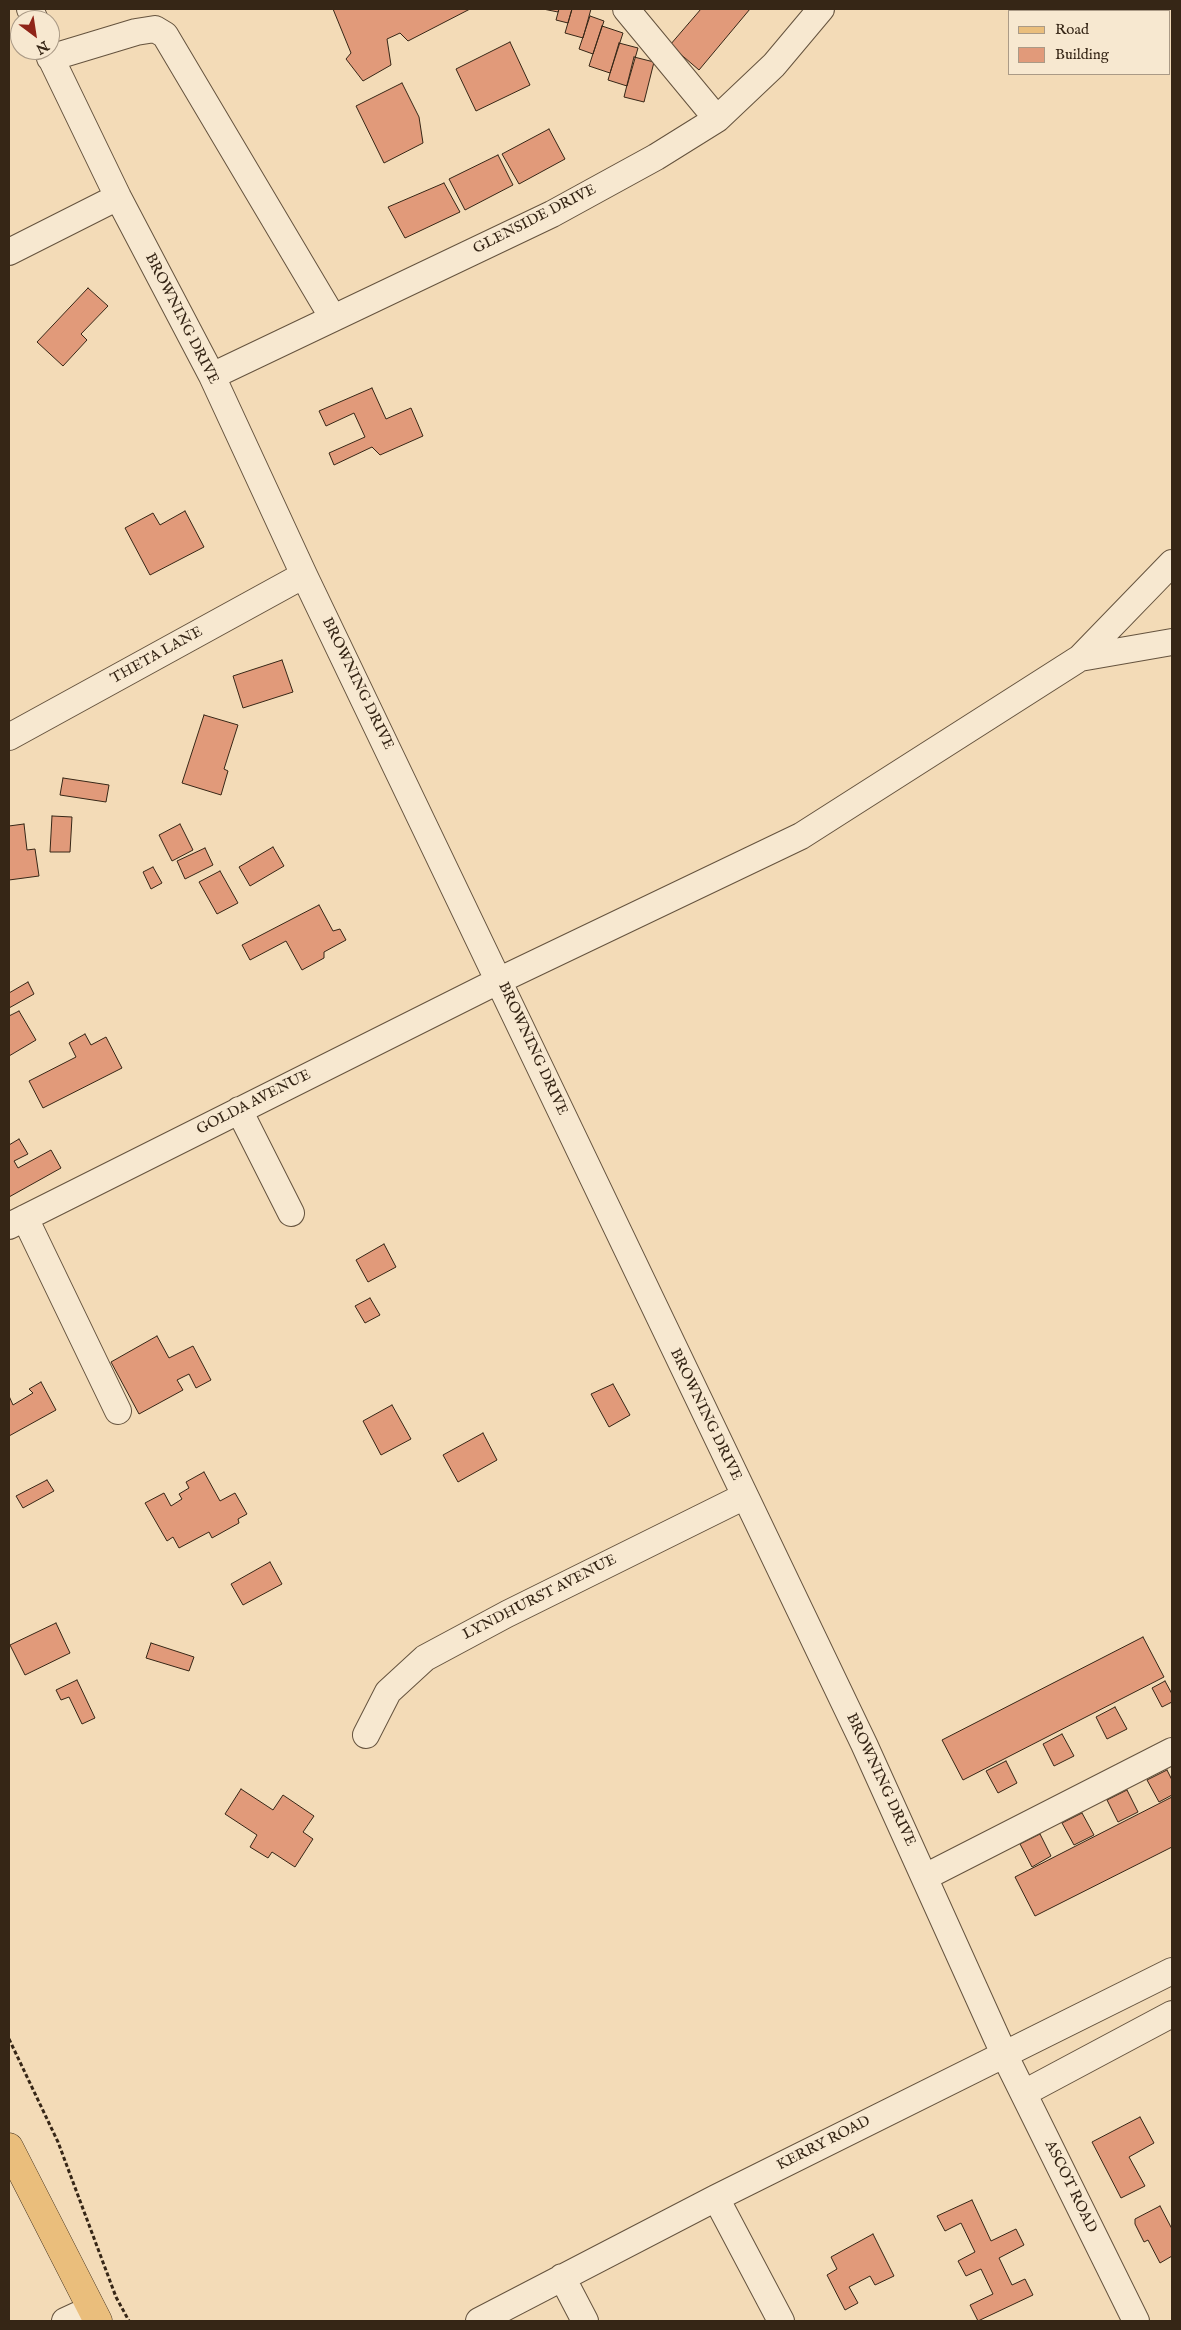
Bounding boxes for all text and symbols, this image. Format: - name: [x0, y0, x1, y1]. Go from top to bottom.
- north arrow: [10, 10, 60, 60]
- legend: [1008, 10, 1171, 75]
- text: Road: [1055, 20, 1089, 39]
- text: N: [32, 36, 52, 58]
- text: Building: [1055, 45, 1109, 64]
- street label: GLENSIDE DRIVE: [471, 181, 599, 259]
- street label: BROWNING DRIVE: [140, 250, 222, 388]
- street label: BROWNING DRIVE: [317, 615, 397, 753]
- street label: THETA LANE: [108, 623, 206, 689]
- street label: BROWNING DRIVE: [493, 980, 571, 1118]
- street label: GOLDA AVENUE: [194, 1066, 314, 1140]
- street label: BROWNING DRIVE: [665, 1346, 745, 1484]
- street label: LYNDHURST AVENUE: [460, 1551, 620, 1645]
- street label: BROWNING DRIVE: [841, 1711, 919, 1849]
- street label: KERRY ROAD: [774, 2113, 874, 2175]
- street label: ASCOT ROAD: [1040, 2138, 1100, 2236]

